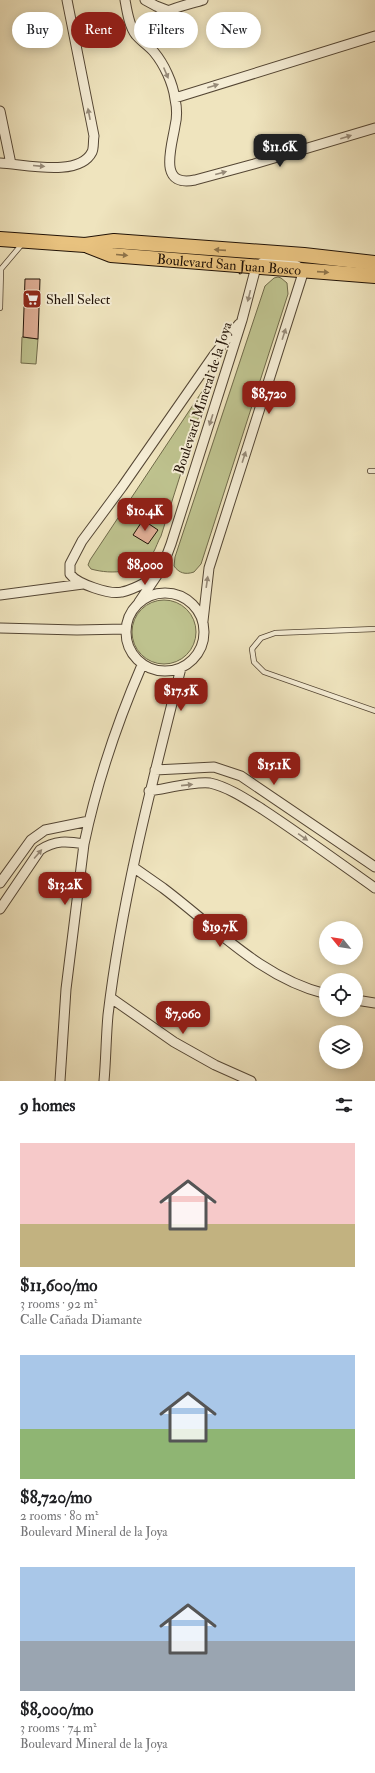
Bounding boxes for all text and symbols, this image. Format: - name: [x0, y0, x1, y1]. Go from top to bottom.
- chip: Buy: [12, 12, 63, 48]
- chip: Rent: [71, 12, 126, 48]
- chip: Filters: [134, 12, 198, 48]
- chip: New: [206, 12, 261, 48]
- one-way arrow: [164, 67, 170, 79]
- one-way arrow: [207, 83, 219, 89]
- one-way arrow: [86, 108, 92, 120]
- pin: $11.6K: [247, 134, 313, 168]
- one-way arrow: [340, 134, 352, 140]
- text: $11.6K: [263, 139, 297, 155]
- one-way arrow: [33, 163, 45, 170]
- one-way arrow: [215, 170, 227, 176]
- one-way arrow: [214, 246, 226, 253]
- street label: Boulevard San Juan Bosco: [156, 250, 302, 279]
- one-way arrow: [116, 252, 128, 259]
- one-way arrow: [317, 268, 329, 275]
- supermarket icon: Shell Select: [21, 288, 43, 310]
- one-way arrow: [245, 290, 251, 302]
- place label: Shell Select: [46, 291, 111, 308]
- street label: Boulevard Mineral de la Joya: [170, 320, 237, 477]
- one-way arrow: [281, 327, 287, 339]
- pin: $8,720: [236, 381, 302, 415]
- text: $8,720: [251, 386, 287, 402]
- one-way arrow: [208, 414, 214, 426]
- one-way arrow: [242, 451, 248, 463]
- pin: $10.4K: [112, 498, 178, 532]
- text: $10.4K: [126, 503, 164, 519]
- pin: $8,000: [112, 552, 178, 586]
- text: $8,000: [127, 557, 163, 573]
- one-way arrow: [204, 576, 210, 588]
- pin: $17.5K: [148, 678, 214, 712]
- text: $17.5K: [164, 683, 198, 699]
- pin: $15.1K: [241, 752, 307, 786]
- text: $15.1K: [257, 757, 291, 773]
- one-way arrow: [181, 782, 194, 788]
- one-way arrow: [297, 833, 308, 841]
- one-way arrow: [33, 849, 42, 859]
- pin: $13.2K: [32, 872, 98, 906]
- text: $13.2K: [47, 877, 83, 893]
- pin: $19.7K: [187, 914, 253, 948]
- text: $19.7K: [202, 919, 238, 935]
- north arrow: [319, 921, 363, 965]
- map controls: [319, 921, 363, 1069]
- button: locate: [319, 973, 363, 1017]
- pin: $7,060: [150, 1001, 216, 1035]
- text: $7,060: [165, 1006, 201, 1022]
- button: layers: [319, 1025, 363, 1069]
- icon: filters: [333, 1094, 355, 1116]
- text: 9 homes: [20, 1095, 75, 1116]
- icon: home: [152, 1169, 224, 1241]
- text: $11,600/mo: [20, 1275, 98, 1296]
- text: 3 rooms · 92 m²: [20, 1296, 97, 1312]
- text: Calle Cañada Diamante: [20, 1312, 142, 1328]
- icon: home: [152, 1381, 224, 1453]
- text: $8,720/mo: [20, 1487, 92, 1508]
- text: 2 rooms · 80 m²: [20, 1508, 98, 1524]
- text: Boulevard Mineral de la Joya: [20, 1524, 168, 1540]
- icon: home: [152, 1593, 224, 1665]
- text: $8,000/mo: [20, 1699, 94, 1720]
- text: 3 rooms · 74 m²: [20, 1720, 97, 1736]
- text: Boulevard Mineral de la Joya: [20, 1736, 168, 1752]

